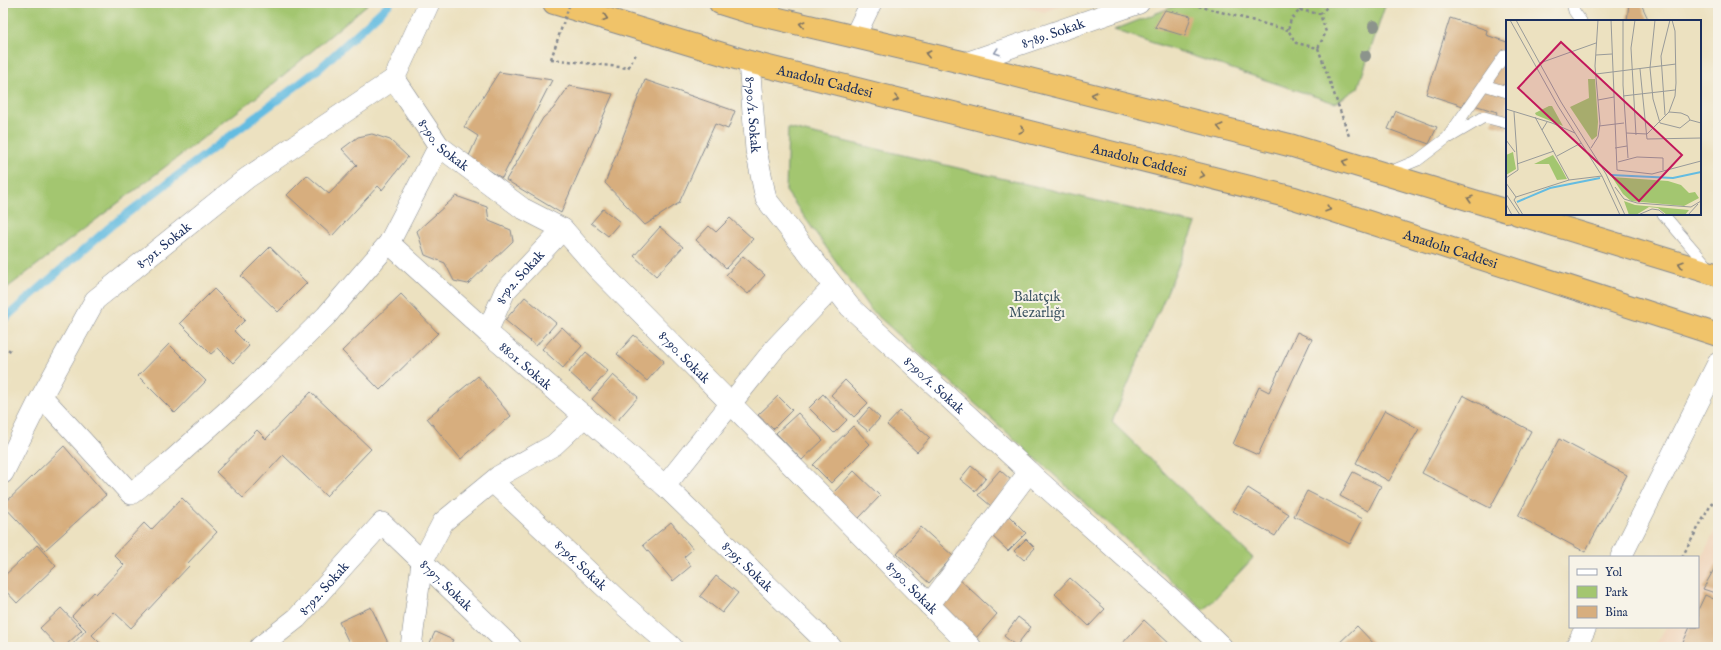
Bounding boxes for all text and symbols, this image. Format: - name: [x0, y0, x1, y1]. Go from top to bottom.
- one-way arrow: [601, 13, 608, 22]
- street label: 8789. Sokak: [1019, 14, 1088, 53]
- one-way arrow: [799, 20, 805, 28]
- inset map: [1506, 20, 1701, 215]
- one-way arrow: [993, 47, 1000, 56]
- one-way arrow: [925, 50, 932, 58]
- street label: Anadolu Caddesi: [774, 61, 875, 103]
- street label: 8790/1. Sokak: [740, 76, 764, 154]
- one-way arrow: [1091, 91, 1098, 100]
- one-way arrow: [893, 94, 899, 102]
- street label: 8790. Sokak: [413, 116, 473, 176]
- one-way arrow: [1217, 124, 1223, 132]
- one-way arrow: [1018, 125, 1025, 134]
- street label: Anadolu Caddesi: [1088, 140, 1189, 181]
- one-way arrow: [1342, 158, 1349, 167]
- one-way arrow: [1199, 170, 1206, 179]
- one-way arrow: [1466, 195, 1473, 204]
- one-way arrow: [1324, 204, 1331, 213]
- street label: 8791. Sokak: [133, 218, 196, 273]
- street label: Anadolu Caddesi: [1400, 226, 1500, 273]
- street label: 8792. Sokak: [492, 246, 549, 307]
- one-way arrow: [1677, 260, 1684, 269]
- park label: Balatçık Mezarlığı: [1009, 288, 1065, 322]
- street label: 8790. Sokak: [654, 327, 714, 388]
- street label: 8801. Sokak: [495, 339, 556, 395]
- street label: 8790/1. Sokak: [899, 353, 969, 419]
- street label: 8796. Sokak: [550, 536, 611, 595]
- street label: 8795. Sokak: [717, 538, 777, 596]
- street label: 8797. Sokak: [416, 556, 476, 616]
- legend: [1569, 556, 1699, 628]
- street label: 8792. Sokak: [296, 558, 354, 620]
- street label: 8790. Sokak: [882, 558, 942, 619]
- text: Yol: [1605, 565, 1623, 580]
- text: Park: [1605, 585, 1628, 600]
- text: Bina: [1605, 605, 1629, 620]

